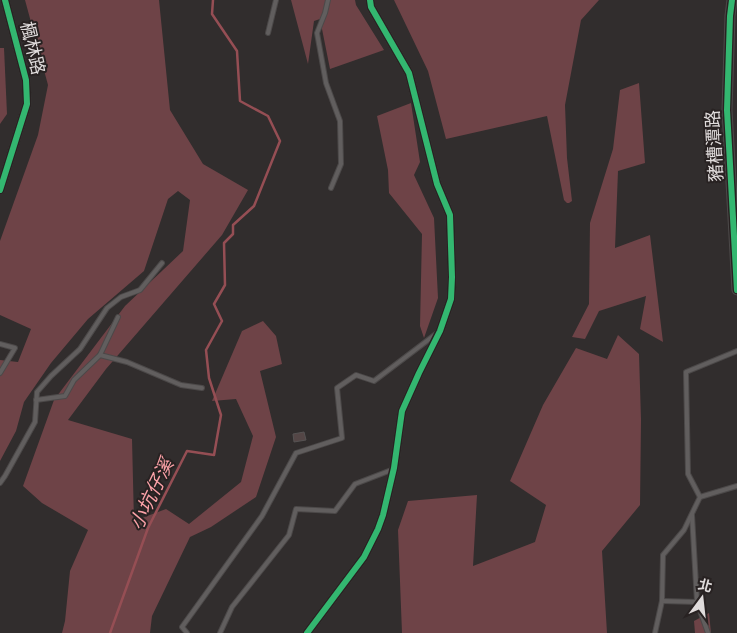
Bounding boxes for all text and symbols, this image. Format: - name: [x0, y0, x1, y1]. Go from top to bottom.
- street label: 楓林路: [17, 19, 49, 77]
- street label: 豬槽潭路: [702, 109, 726, 183]
- water label: 小坑仔溪: [124, 452, 179, 533]
- north arrow: [677, 573, 727, 623]
- text: 北: [697, 576, 714, 595]

